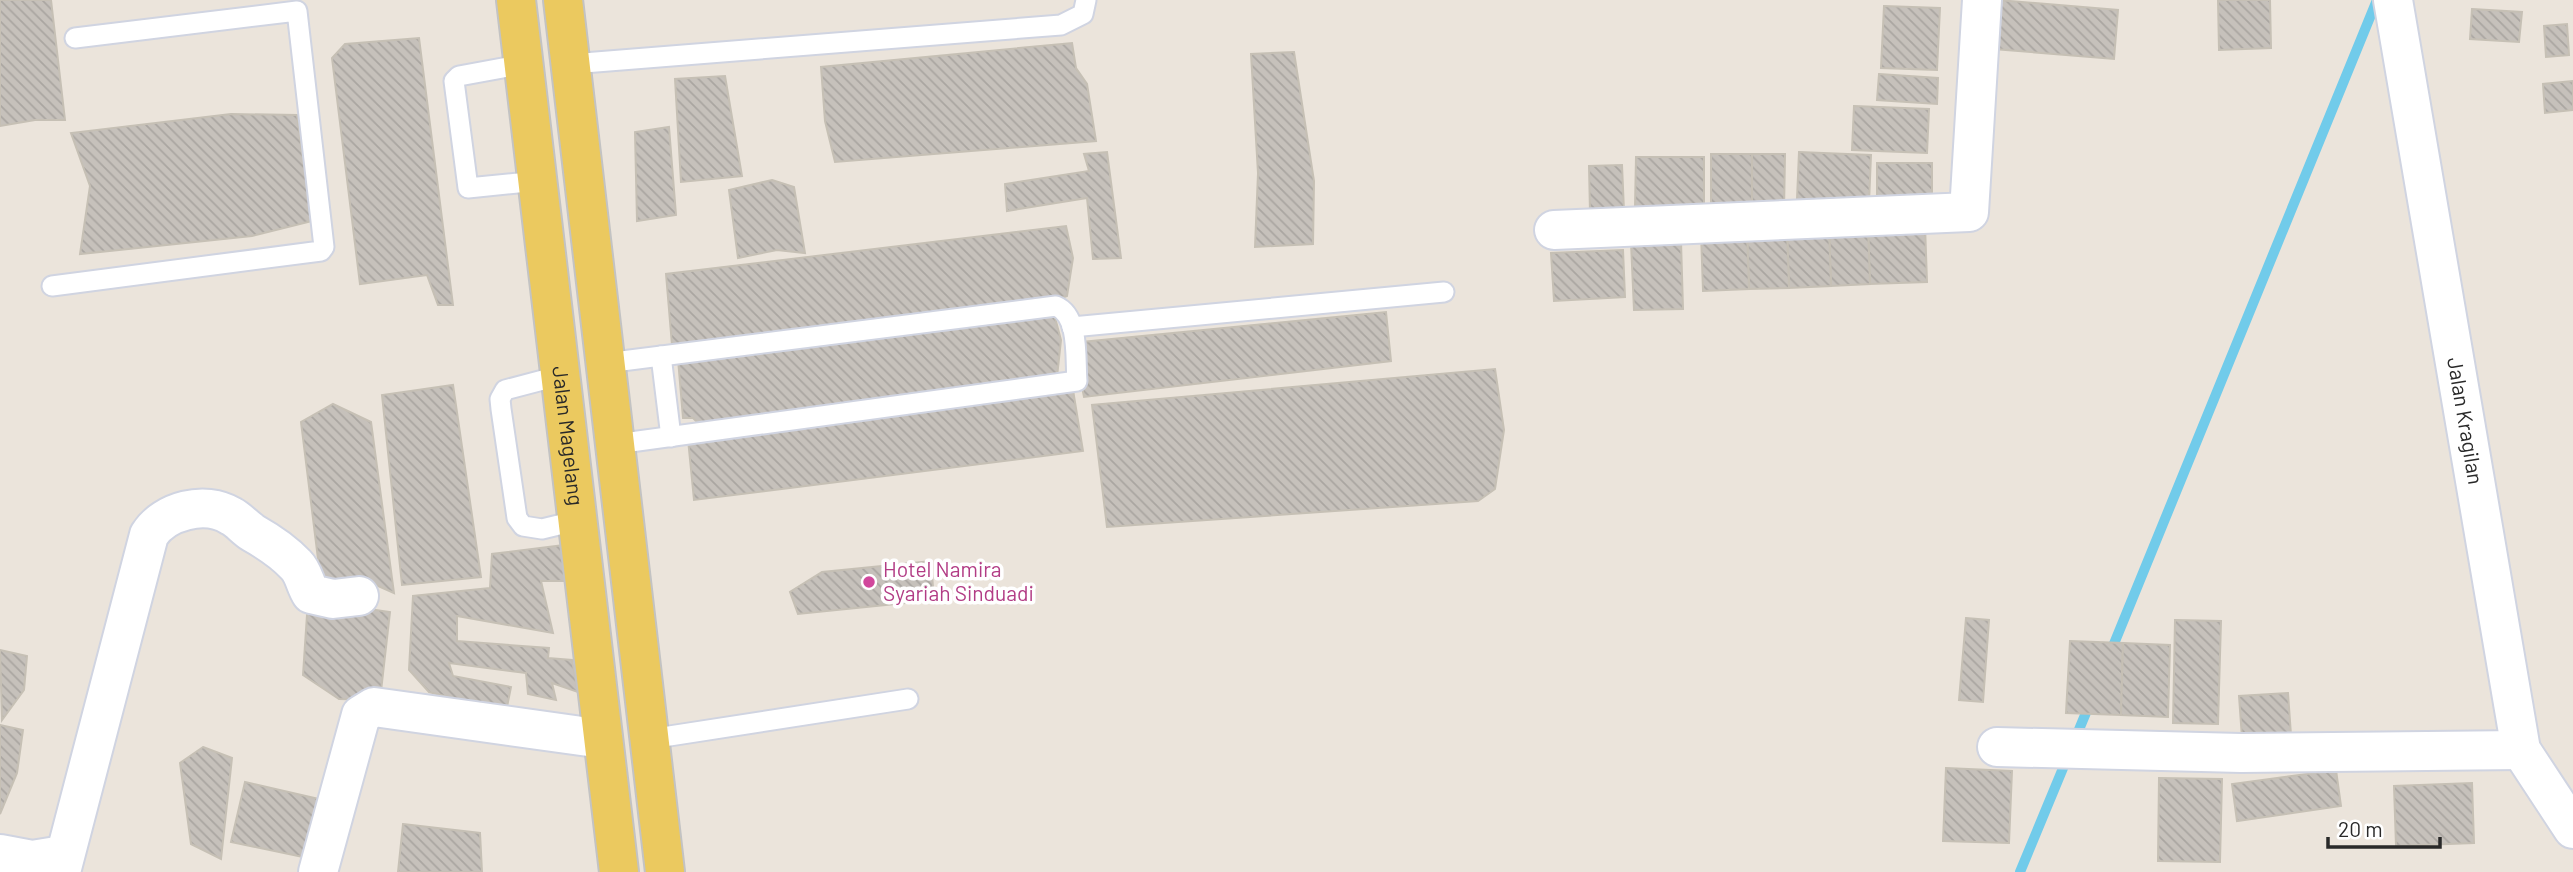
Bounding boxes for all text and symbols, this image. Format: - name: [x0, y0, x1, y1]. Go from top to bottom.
- street label: Jalan Kragilan: [2443, 355, 2489, 486]
- street label: Jalan Magelang: [548, 365, 590, 507]
- place label: Hotel Namira Syariah Sinduadi: [883, 556, 1034, 605]
- marker: Hotel Namira Syariah Sinduadi: [861, 574, 877, 590]
- scale bar: [2328, 806, 2440, 850]
- text: 20 m: [2338, 816, 2383, 841]

